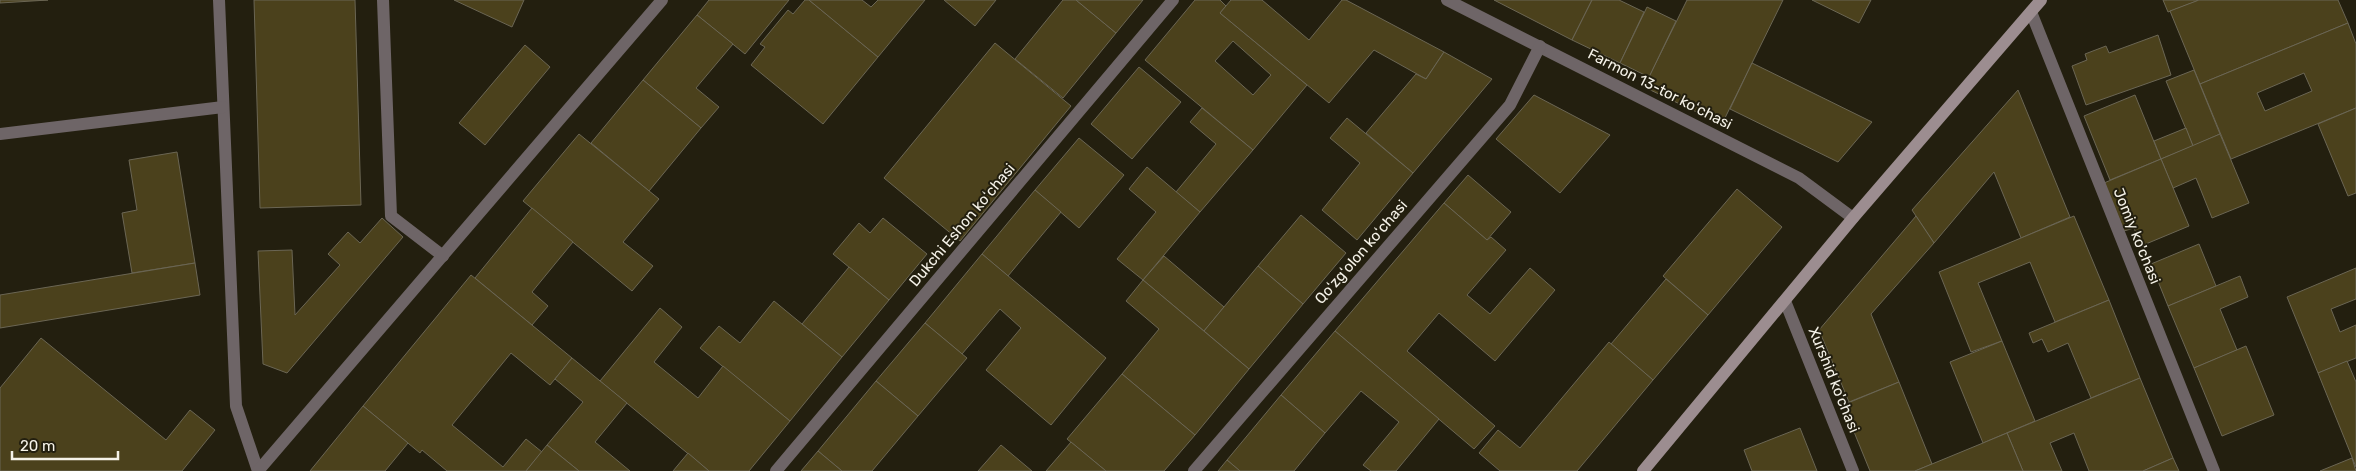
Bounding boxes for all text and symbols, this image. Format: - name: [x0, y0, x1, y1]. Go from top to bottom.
- street label: Farmon 13-tor koʻchasi: [1585, 45, 1735, 133]
- street label: Dukchi Eshon koʻchasi: [905, 160, 1019, 290]
- street label: Jomiy ko'chasi: [2110, 185, 2164, 287]
- street label: Qoʻzgʻolon koʻchasi: [1311, 196, 1411, 308]
- street label: Xurshid ko'chasi: [1805, 325, 1863, 435]
- scale bar: [12, 428, 119, 460]
- text: 20 m: [20, 437, 55, 455]

